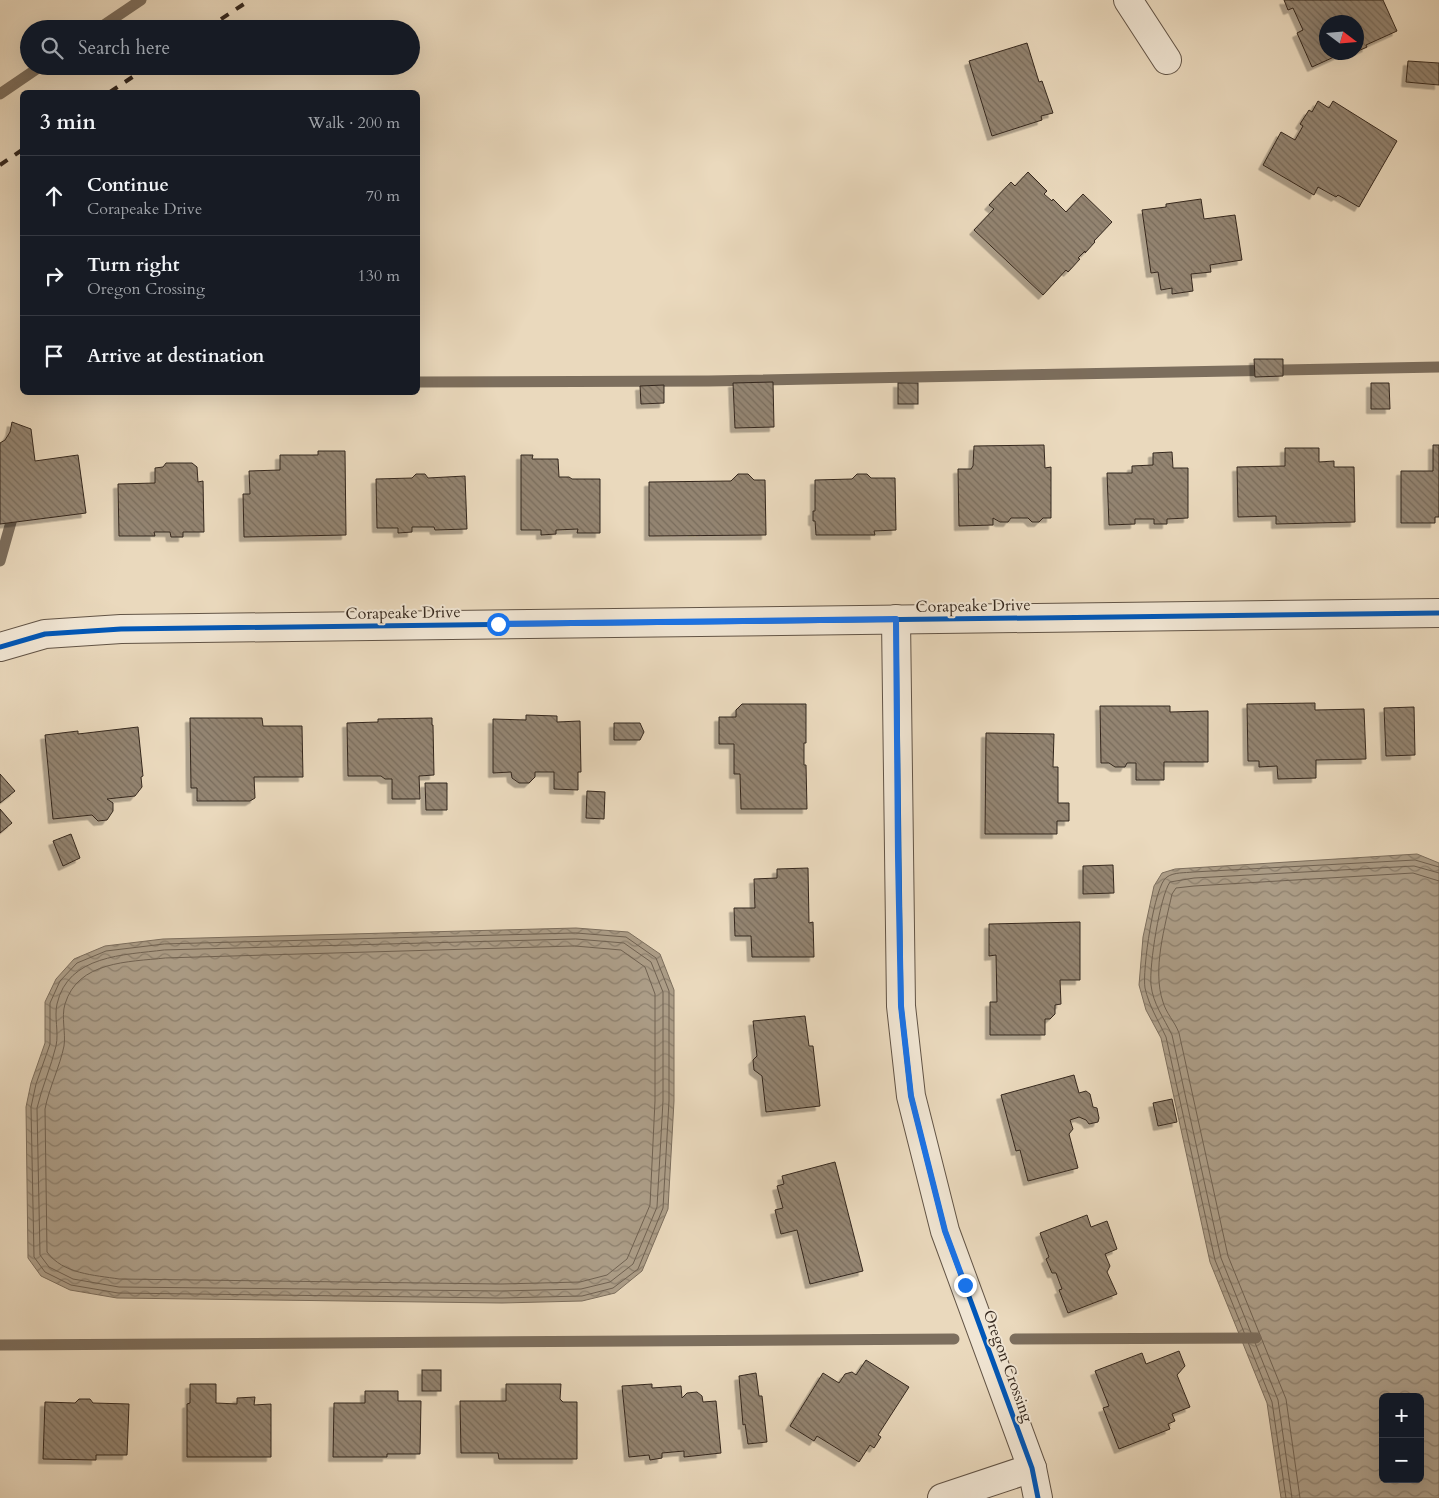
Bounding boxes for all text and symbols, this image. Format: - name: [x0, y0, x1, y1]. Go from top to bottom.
- north arrow: [1319, 15, 1364, 60]
- search box: [20, 20, 420, 75]
- icon: search: [38, 34, 66, 62]
- text: Search here: [78, 35, 170, 61]
- text: 3 min: [40, 108, 96, 137]
- text: Walk · 200 m: [308, 112, 400, 134]
- text: Continue: [87, 172, 169, 198]
- icon: ahead: [40, 182, 68, 210]
- text: 70 m: [366, 185, 400, 207]
- text: Corapeake Drive: [87, 198, 202, 220]
- text: Turn right: [87, 252, 179, 278]
- icon: right: [40, 262, 68, 290]
- text: 130 m: [358, 265, 400, 287]
- text: Oregon Crossing: [87, 278, 205, 300]
- icon: arrive: [40, 342, 68, 370]
- text: Arrive at destination: [87, 343, 264, 369]
- street label: Corapeake Drive: [915, 594, 1031, 618]
- street label: Corapeake Drive: [345, 601, 461, 625]
- route start: [487, 613, 510, 636]
- route end: [954, 1274, 977, 1297]
- street label: Oregon Crossing: [977, 1307, 1039, 1425]
- map controls: [1379, 1393, 1424, 1483]
- button: +: [1379, 1393, 1424, 1438]
- button: −: [1379, 1438, 1424, 1483]

